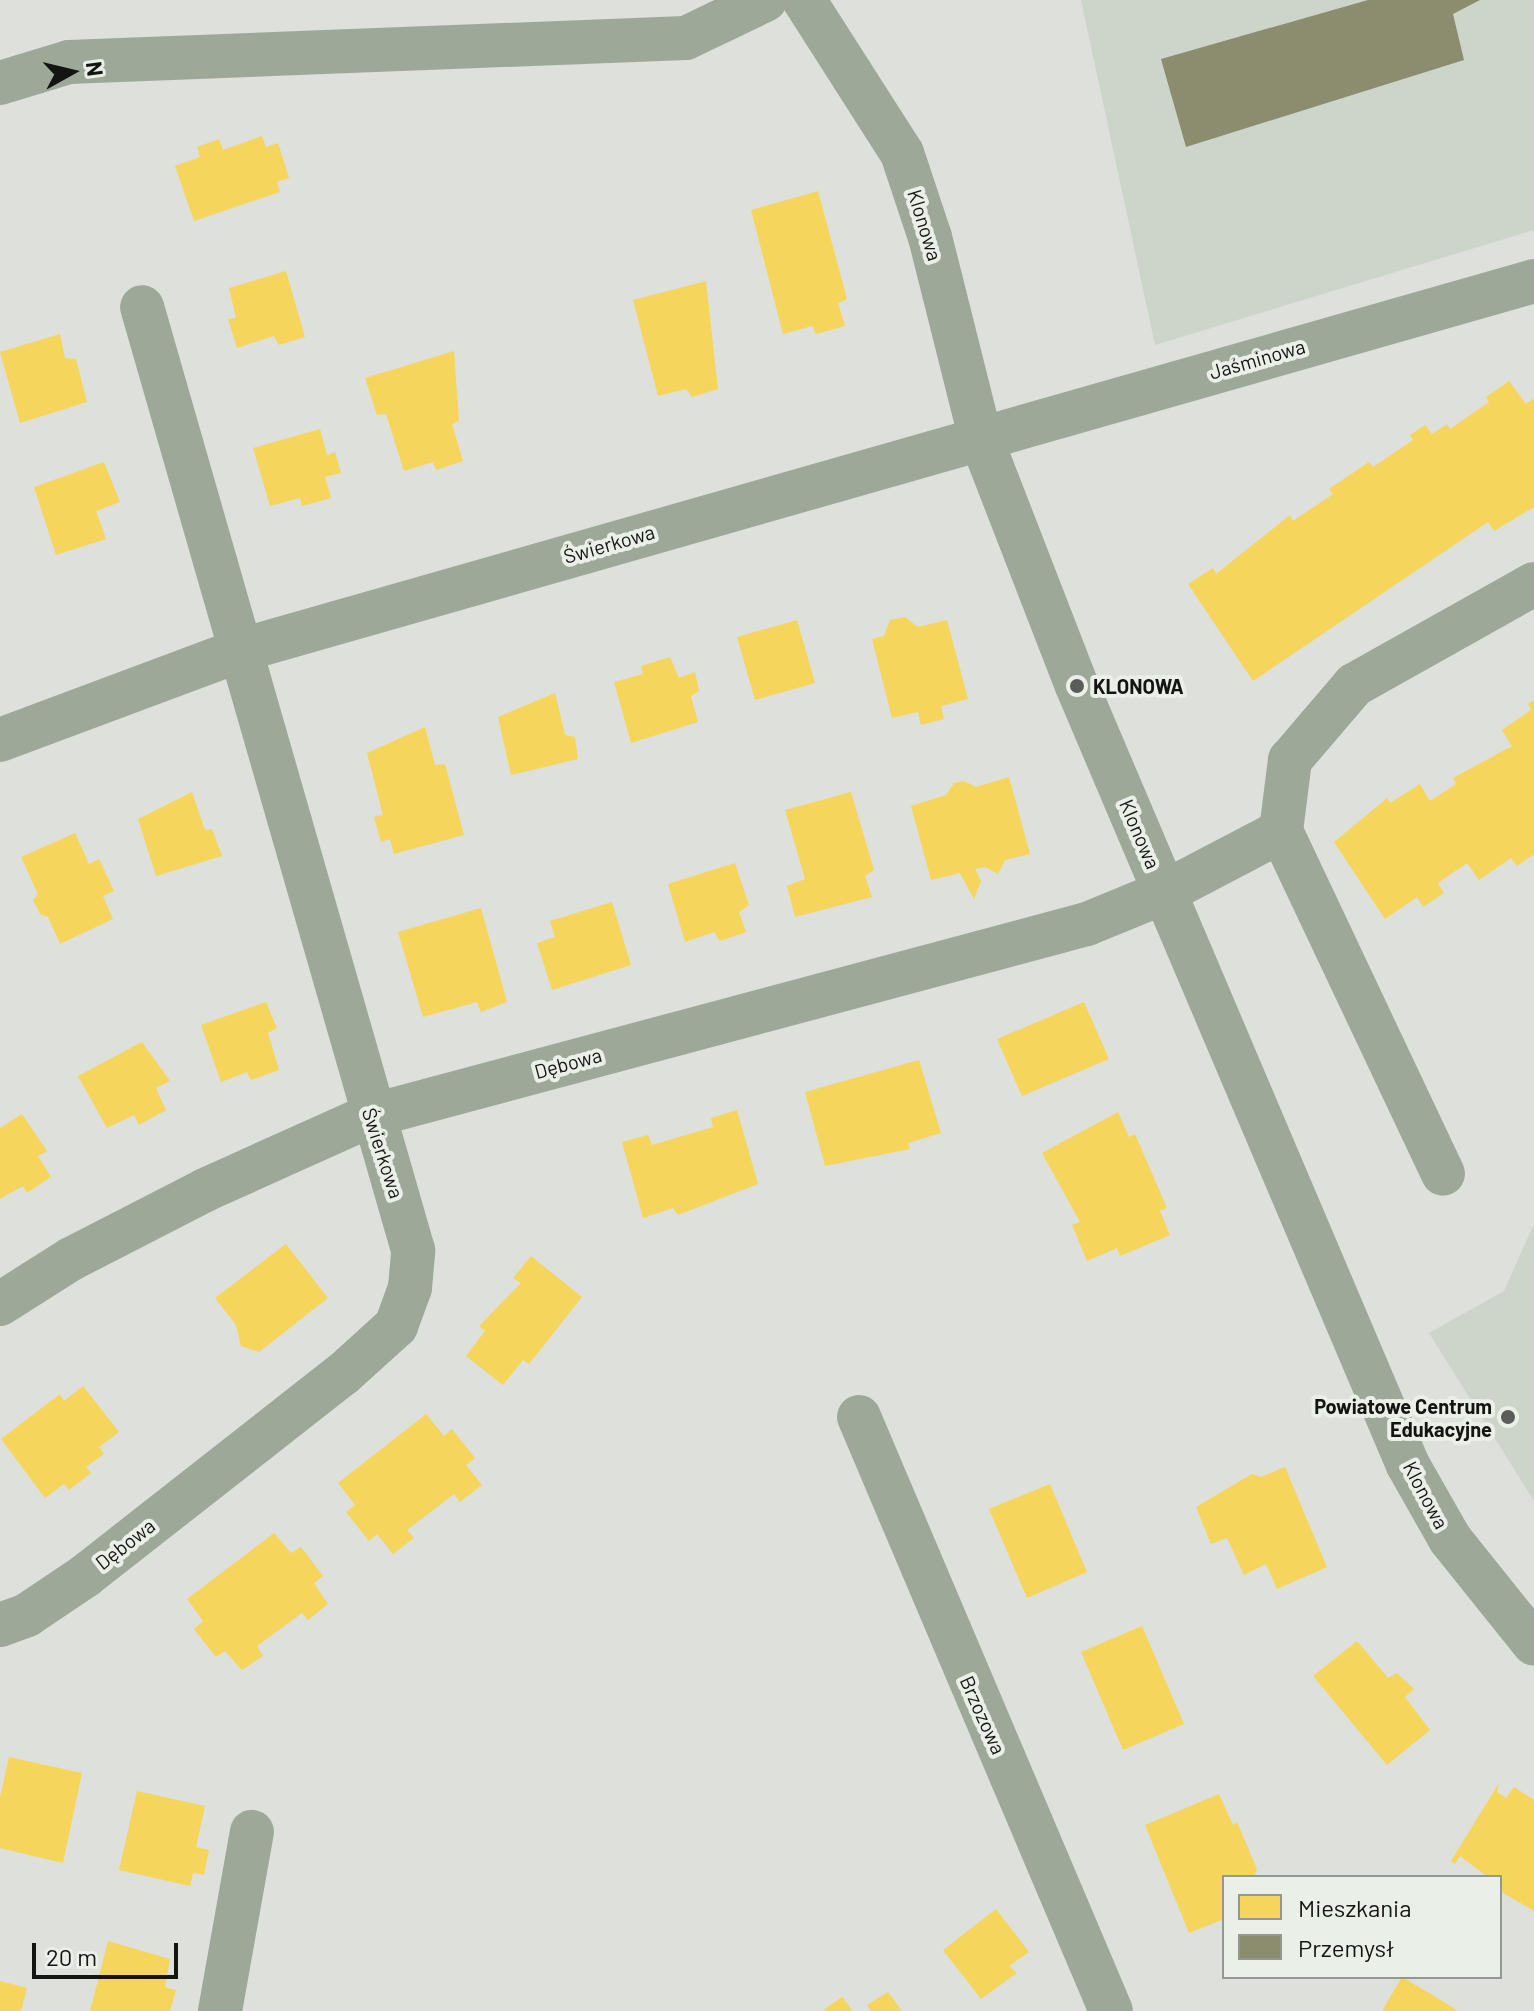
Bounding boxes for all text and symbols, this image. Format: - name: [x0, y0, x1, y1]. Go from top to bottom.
- north arrow: [32, 32, 112, 112]
- text: N: [82, 60, 110, 78]
- street label: Klonowa: [903, 186, 947, 264]
- street label: Jaśminowa: [1206, 334, 1308, 384]
- street label: Świerkowa: [561, 520, 657, 568]
- place label: KLONOWA: [1093, 674, 1184, 698]
- marker: KLONOWA: [1068, 677, 1086, 695]
- street label: Klonowa: [1115, 796, 1165, 872]
- street label: Dębowa: [532, 1043, 604, 1083]
- street label: Świerkowa: [357, 1105, 409, 1201]
- place label: Powiatowe Centrum Edukacyjne: [1314, 1394, 1492, 1441]
- marker: Powiatowe Centrum Edukacyjne: [1499, 1408, 1517, 1426]
- street label: Klonowa: [1398, 1457, 1454, 1533]
- street label: Dębowa: [91, 1513, 159, 1575]
- street label: Brzozowa: [955, 1672, 1011, 1758]
- legend: [1222, 1875, 1502, 1979]
- text: Mieszkania: [1298, 1893, 1411, 1922]
- scale bar: [36, 1927, 182, 1977]
- text: Przemysł: [1298, 1933, 1394, 1962]
- text: 20 m: [46, 1942, 97, 1971]

